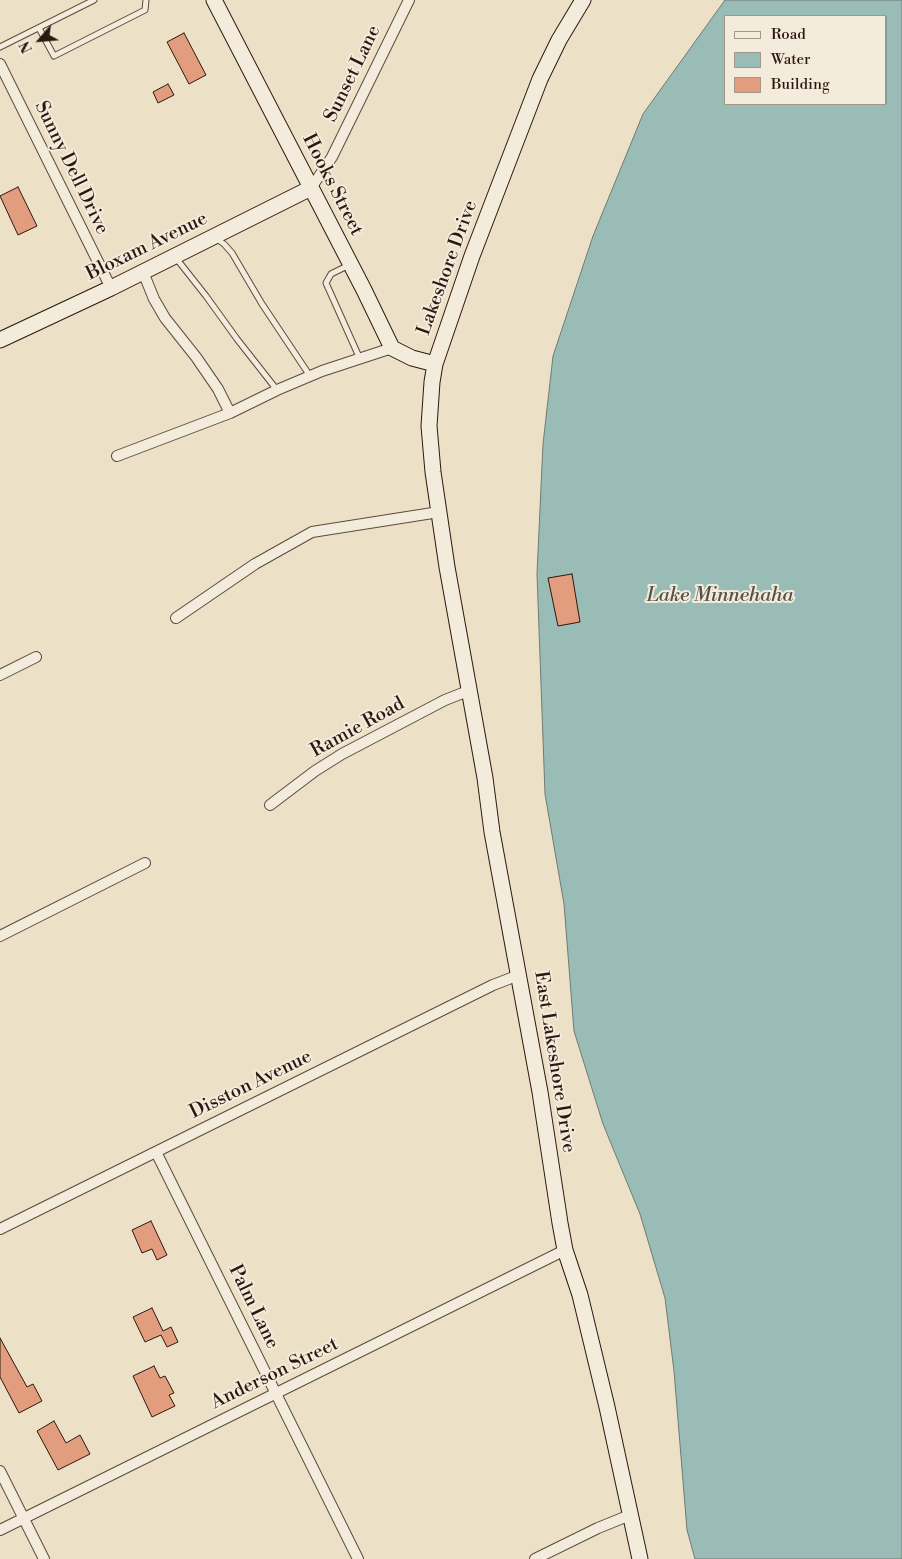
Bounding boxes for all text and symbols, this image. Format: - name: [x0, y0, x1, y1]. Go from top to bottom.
- north arrow: [15, 15, 65, 65]
- legend: [724, 15, 887, 105]
- street label: Sunset Lane: [320, 22, 386, 126]
- text: Road: [771, 25, 806, 44]
- text: N: [16, 38, 37, 56]
- text: Water: [771, 50, 810, 69]
- text: Building: [771, 75, 830, 94]
- street label: Sunny Dell Drive: [29, 98, 113, 238]
- street label: Hooks Street: [297, 130, 367, 240]
- street label: Lakeshore Drive: [413, 197, 483, 339]
- street label: Bloxam Avenue: [83, 208, 211, 286]
- water label: Lake Minnehaha: [647, 584, 793, 608]
- street label: Ramie Road: [307, 693, 409, 763]
- street label: East Lakeshore Drive: [528, 970, 580, 1154]
- street label: Disston Avenue: [186, 1046, 316, 1124]
- street label: Palm Lane: [223, 1261, 283, 1353]
- street label: Anderson Street: [208, 1333, 342, 1415]

